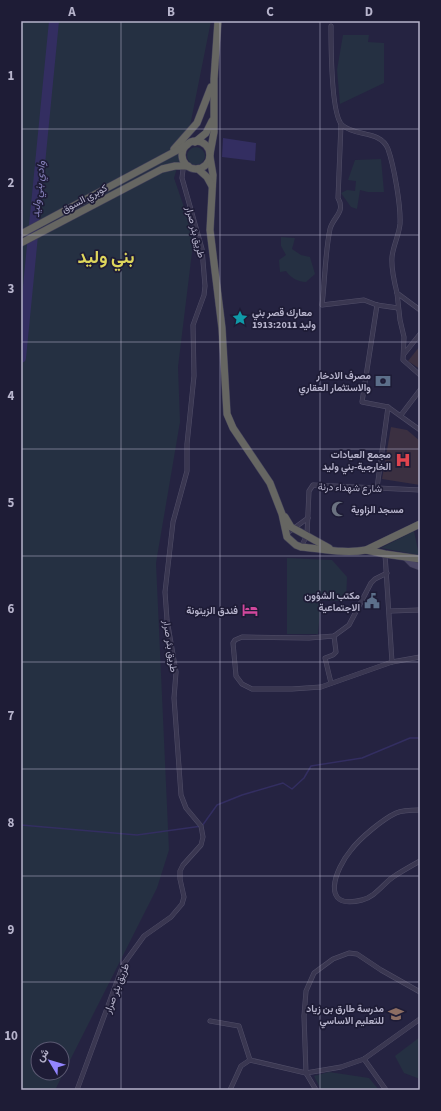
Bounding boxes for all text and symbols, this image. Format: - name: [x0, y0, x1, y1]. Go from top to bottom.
- text: A: [67, 3, 76, 21]
- text: B: [167, 3, 175, 21]
- text: C: [266, 3, 274, 21]
- text: D: [365, 3, 373, 21]
- text: 1: [8, 67, 15, 85]
- water label: وادي بني وليد: [28, 160, 50, 218]
- text: 2: [8, 174, 15, 192]
- street label: كوبري السوق: [59, 181, 111, 218]
- street label: طريق بئر صرار: [182, 204, 208, 260]
- district label: بني وليد: [77, 245, 135, 272]
- text: 3: [8, 280, 15, 298]
- place label: معارك قصر بني وليد 1913:2011: [252, 306, 316, 332]
- place icon: معارك قصر بني وليد 1913:2011: [231, 309, 249, 327]
- place label: مصرف الادخار والاستثمار العقاري: [298, 369, 372, 396]
- bank icon: مصرف الادخار والاستثمار العقاري: [374, 372, 392, 390]
- text: 4: [8, 387, 15, 405]
- place label: مجمع العيادات الخارجية-بني وليد: [322, 448, 392, 475]
- hospital icon: مجمع العيادات الخارجية-بني وليد: [394, 451, 412, 469]
- street label: شارع شهداء درنة: [318, 480, 382, 496]
- text: 5: [8, 494, 15, 512]
- mosque icon: مسجد الزاوية: [330, 500, 348, 518]
- place label: مسجد الزاوية: [351, 503, 404, 517]
- place label: مكتب الشؤون الاجتماعية: [304, 589, 361, 615]
- public building icon: مكتب الشؤون الاجتماعية: [363, 592, 381, 610]
- text: 6: [8, 600, 15, 618]
- hotel icon: فندق الزيتونة: [241, 601, 259, 619]
- place label: فندق الزيتونة: [186, 604, 238, 618]
- street label: طريق بئر صرار: [159, 618, 181, 674]
- text: 7: [8, 707, 15, 725]
- text: 8: [8, 814, 15, 832]
- text: 9: [8, 921, 15, 939]
- street label: طريق بئر صرار: [101, 961, 133, 1016]
- place label: مدرسة طارق بن زياد للتعليم الاساسي: [306, 1002, 385, 1029]
- school or university icon: مدرسة طارق بن زياد للتعليم الاساسي: [387, 1005, 405, 1023]
- text: 10: [4, 1027, 18, 1045]
- north arrow: [30, 1041, 70, 1081]
- text: ش: [33, 1045, 52, 1065]

